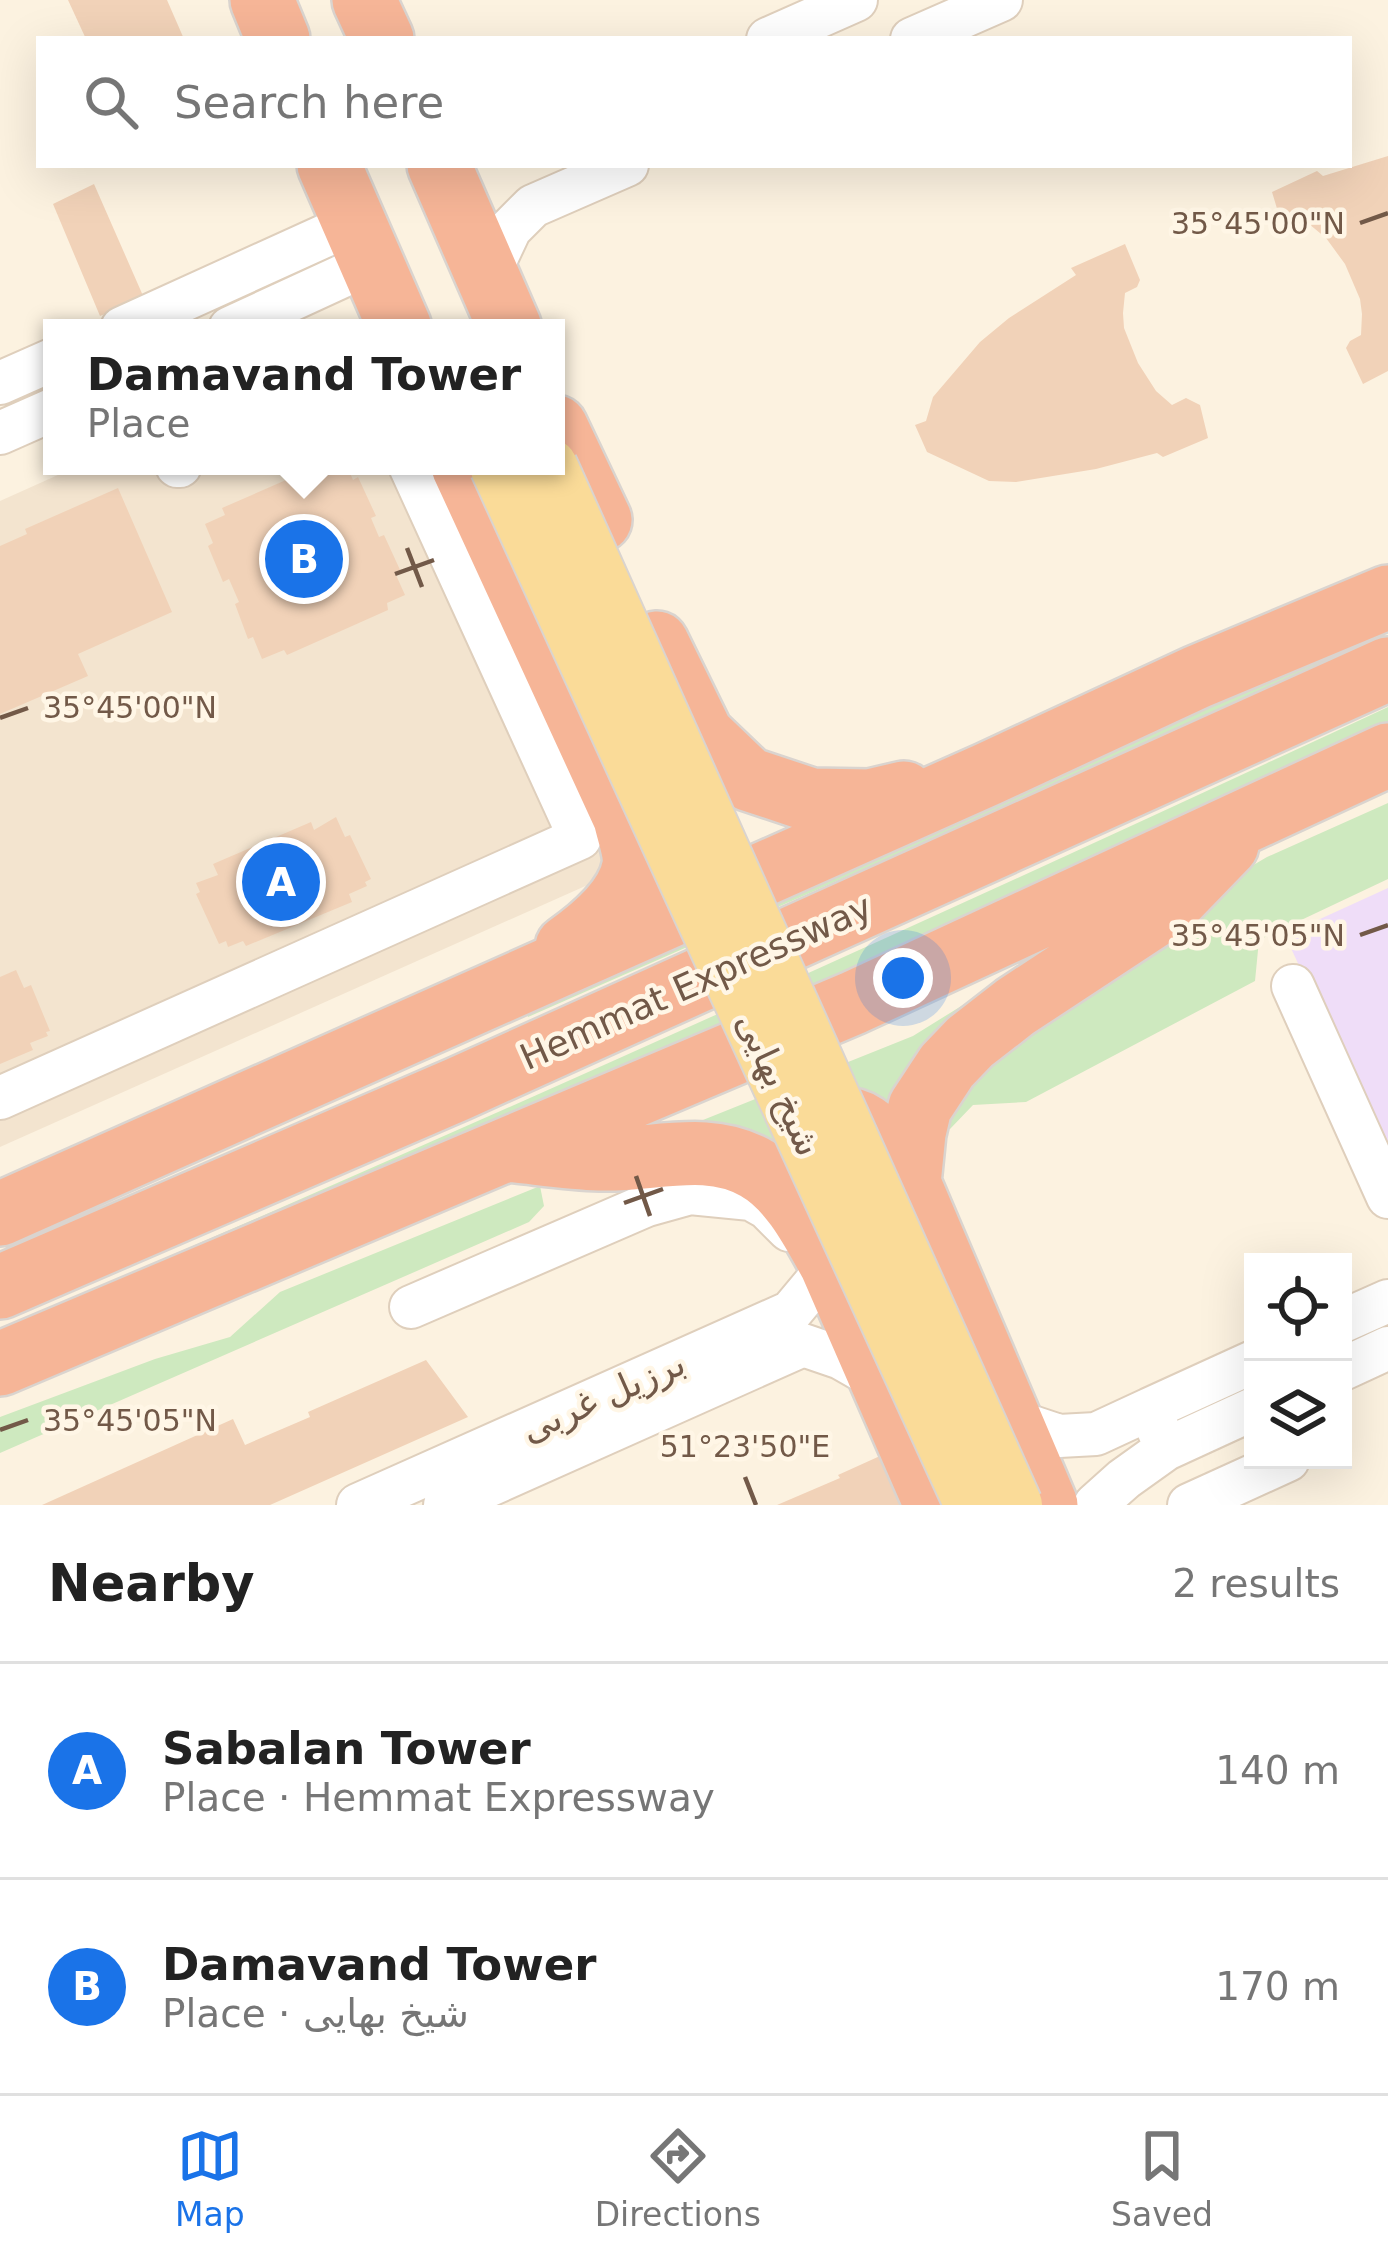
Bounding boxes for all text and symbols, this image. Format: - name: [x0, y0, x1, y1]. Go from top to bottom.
- search box: [36, 36, 1352, 168]
- icon: search: [78, 69, 144, 135]
- text: Search here: [174, 76, 444, 129]
- text: 35°45'00"N: [1171, 206, 1345, 241]
- popup: [43, 319, 565, 475]
- text: Damavand Tower: [87, 348, 521, 401]
- text: Place: [87, 401, 190, 446]
- pin: B: [265, 514, 343, 604]
- text: 35°45'00"N: [43, 690, 217, 725]
- pin: A: [242, 837, 320, 927]
- street label: Hemmat Expressway: [514, 886, 878, 1078]
- text: 35°45'05"N: [1171, 918, 1345, 953]
- your location: [873, 948, 933, 1008]
- street label: شیخ بهایی: [727, 1006, 830, 1163]
- map controls: [1244, 1253, 1352, 1469]
- button: locate: [1244, 1253, 1352, 1361]
- street label: برزیل غربی: [515, 1342, 692, 1451]
- button: layers: [1244, 1361, 1352, 1469]
- text: 35°45'05"N: [43, 1403, 217, 1438]
- text: 51°23'50"E: [660, 1429, 830, 1464]
- text: Nearby: [48, 1554, 255, 1613]
- text: 2 results: [1172, 1561, 1340, 1606]
- text: Sabalan Tower: [162, 1722, 531, 1775]
- text: A: [72, 1748, 102, 1793]
- text: 140 m: [1215, 1748, 1340, 1793]
- text: Place · Hemmat Expressway: [162, 1775, 715, 1820]
- text: Damavand Tower: [162, 1938, 597, 1991]
- text: B: [72, 1964, 102, 2009]
- text: 170 m: [1215, 1964, 1340, 2009]
- text: Place · شیخ بهایی: [162, 1991, 469, 2036]
- tab: Map: [175, 2123, 245, 2234]
- tab: Directions: [595, 2123, 761, 2234]
- tab: Saved: [1111, 2123, 1213, 2234]

